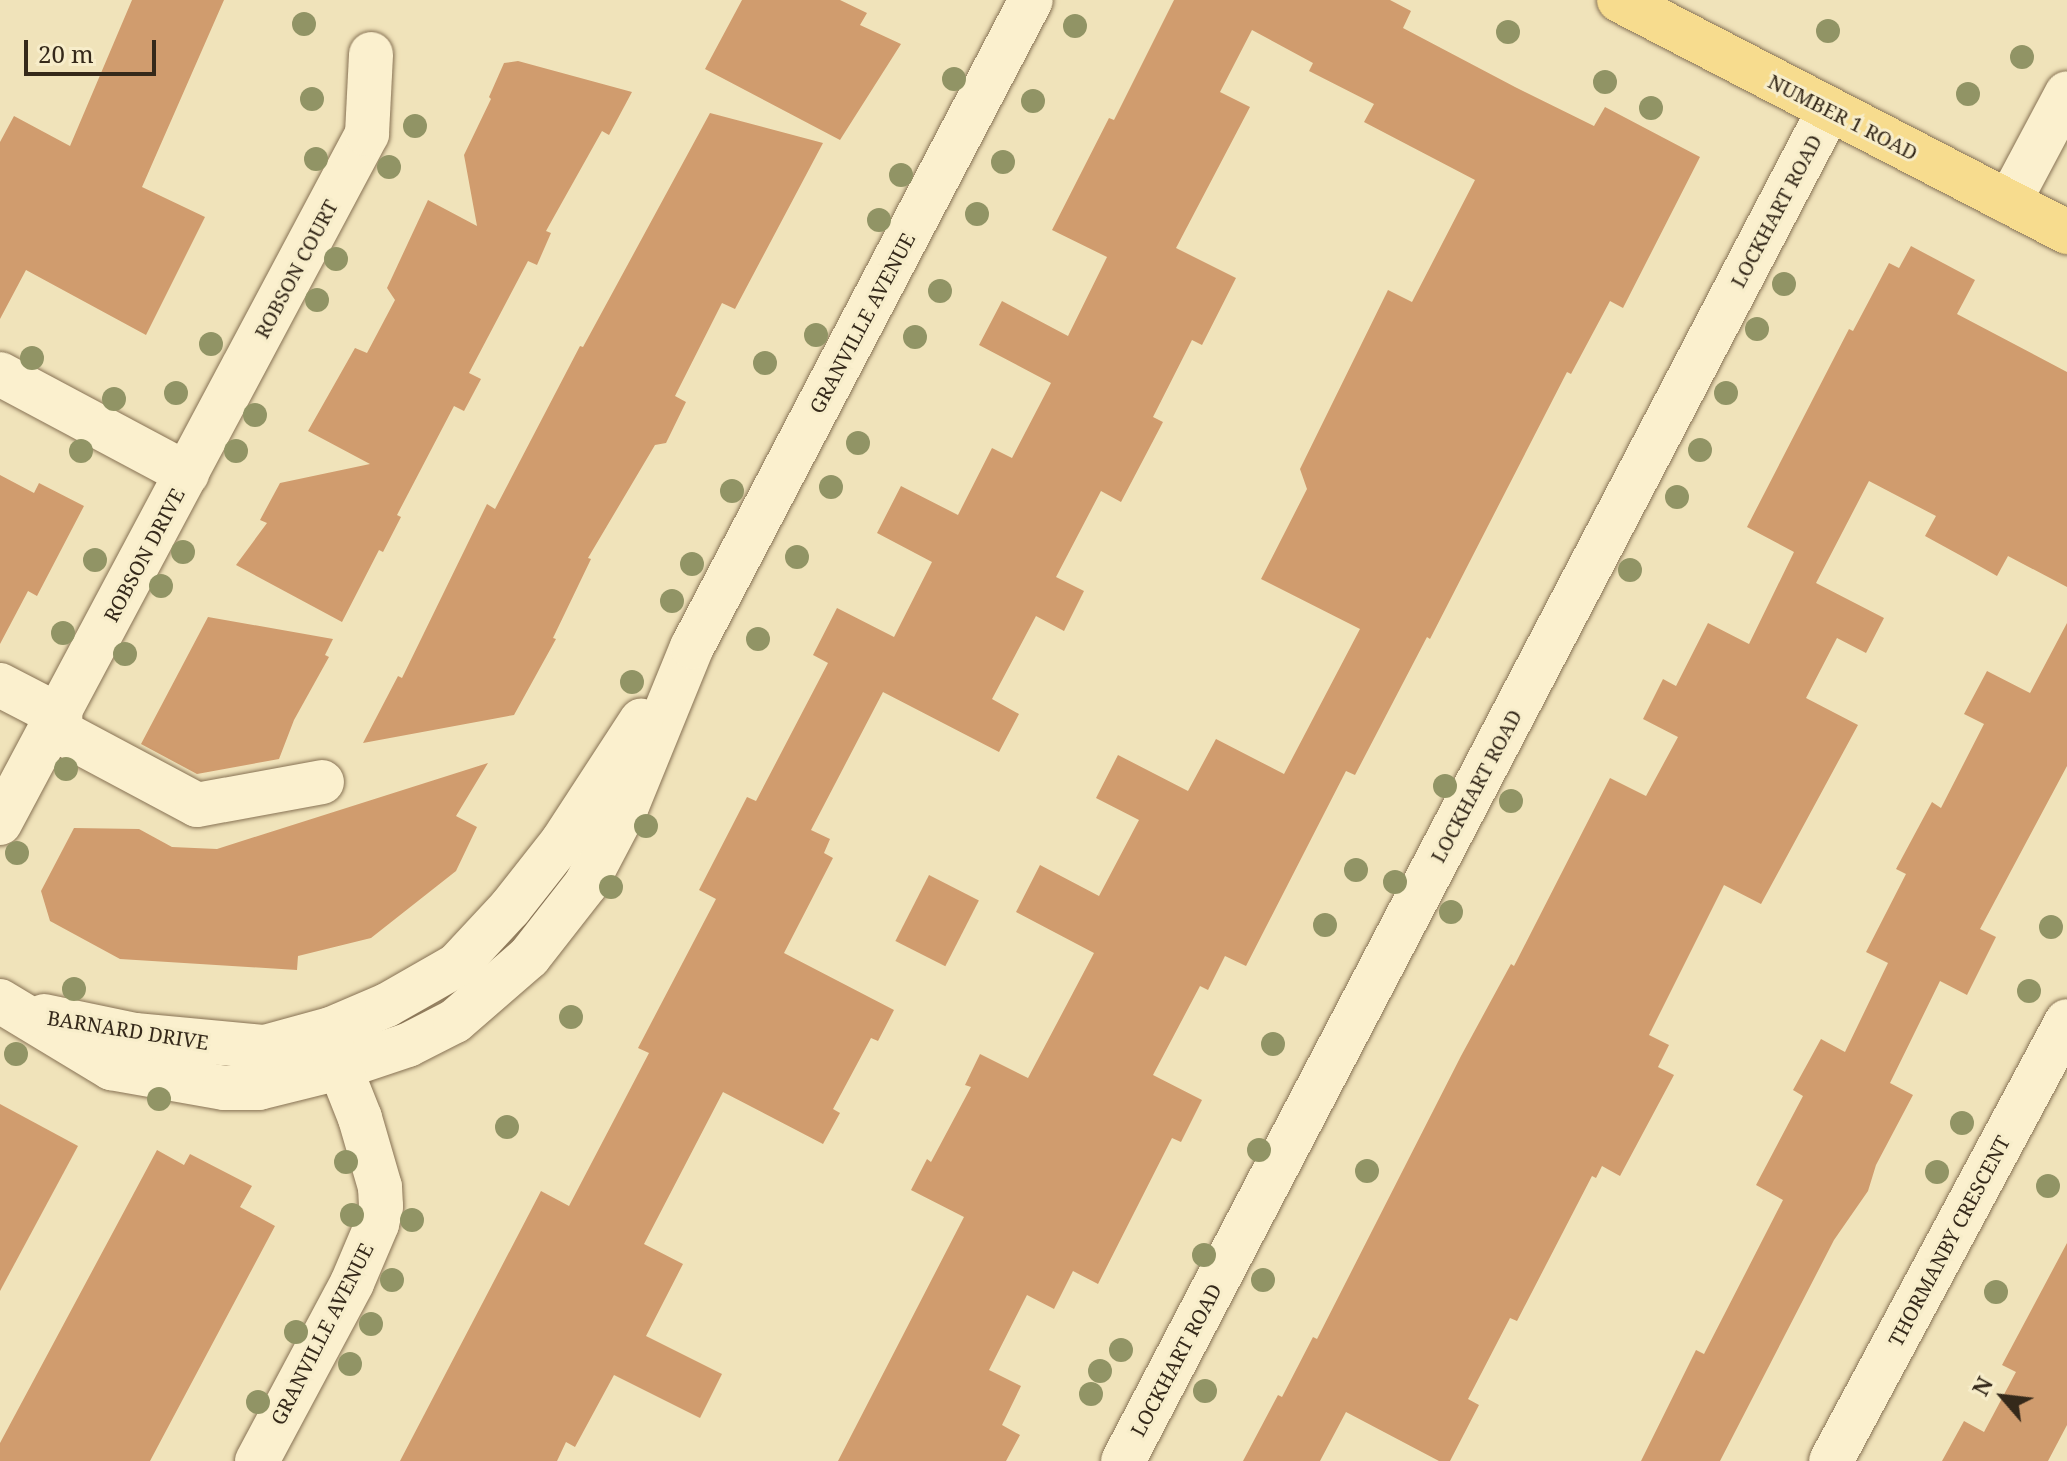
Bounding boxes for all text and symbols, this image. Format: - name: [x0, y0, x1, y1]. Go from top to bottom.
- scale bar: [28, 24, 160, 74]
- text: 20 m: [38, 37, 94, 70]
- street label: NUMBER 1 ROAD: [1764, 69, 1922, 165]
- street label: LOCKHART ROAD: [1726, 131, 1826, 291]
- street label: ROBSON COURT: [249, 196, 343, 342]
- street label: GRANVILLE AVENUE: [804, 229, 920, 417]
- street label: ROBSON DRIVE: [99, 484, 189, 626]
- street label: LOCKHART ROAD: [1426, 706, 1526, 866]
- street label: BARNARD DRIVE: [46, 1005, 210, 1055]
- street label: THORMANBY CRESCENT: [1883, 1132, 2015, 1350]
- street label: GRANVILLE AVENUE: [266, 1239, 378, 1429]
- street label: LOCKHART ROAD: [1126, 1280, 1226, 1440]
- north arrow: [1963, 1357, 2043, 1437]
- text: N: [1964, 1371, 1999, 1400]

